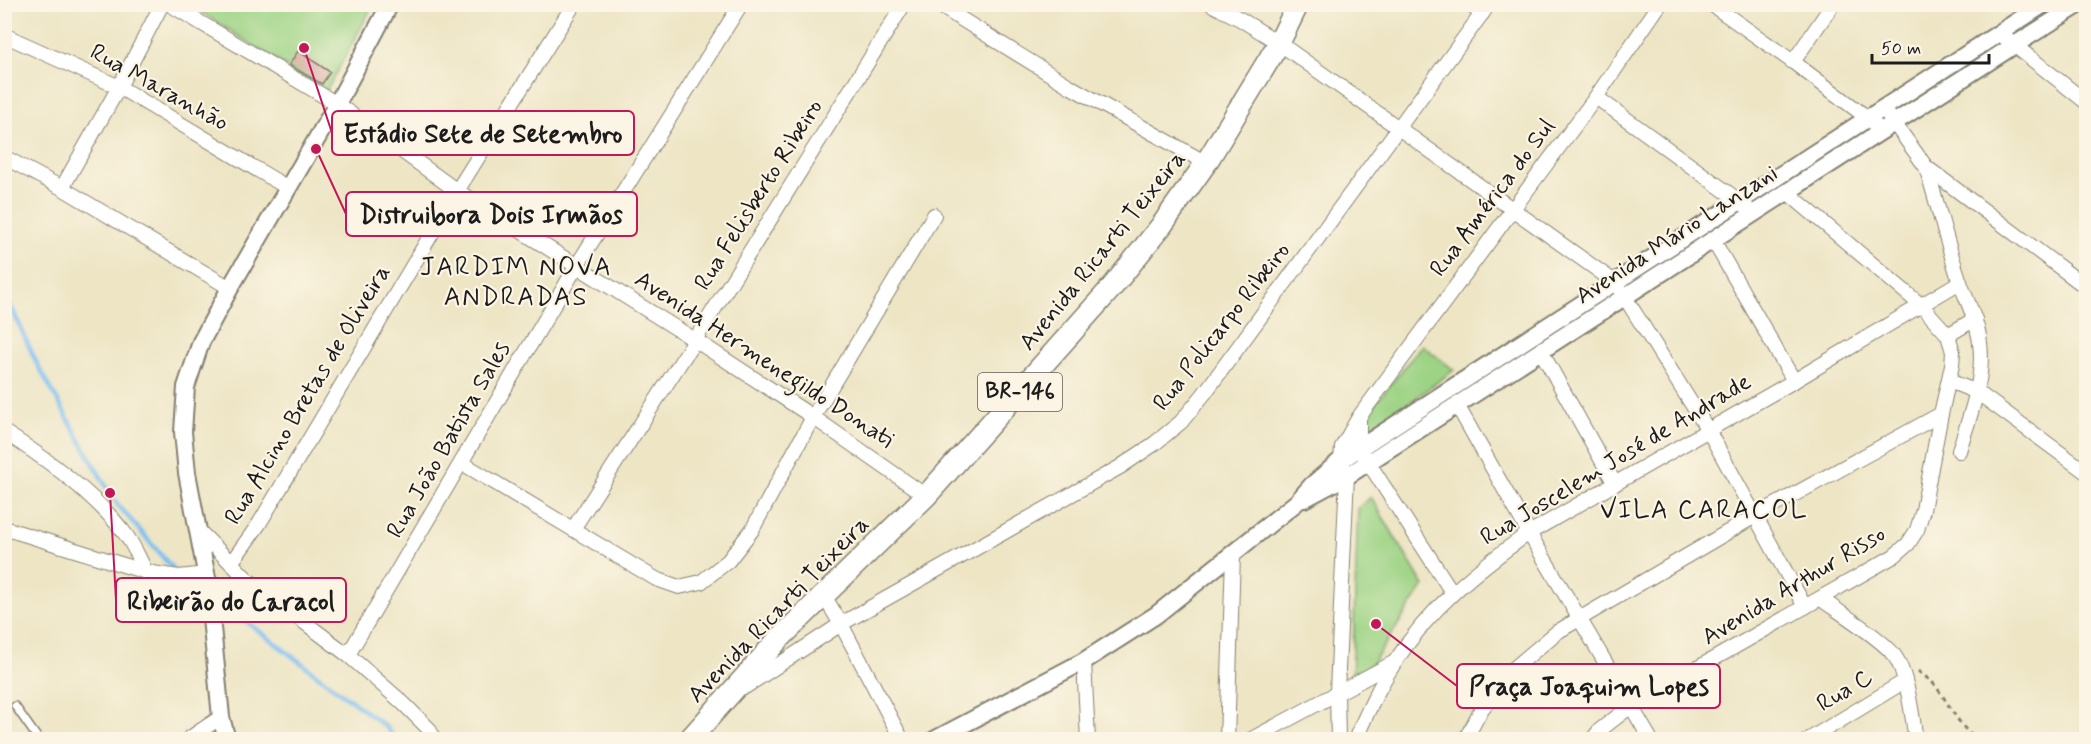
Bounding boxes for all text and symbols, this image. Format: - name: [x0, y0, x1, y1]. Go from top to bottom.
- scale bar: [1872, 27, 1989, 65]
- street label: Rua Maranhão: [84, 37, 234, 139]
- text: 50 m: [1881, 37, 1921, 61]
- street label: Rua Felisberto Ribeiro: [688, 94, 830, 296]
- callout: Estádio Sete de Setembro: [332, 111, 634, 155]
- street label: Rua América do Sul: [1423, 112, 1563, 283]
- text: Estádio Sete de Setembro: [343, 118, 623, 152]
- street label: Avenida Ricarti Teixeira: [1013, 145, 1193, 357]
- street label: Avenida Mário Lanzani: [1570, 158, 1784, 312]
- callout: Distruibora Dois Irmãos: [346, 192, 637, 236]
- text: Distruibora Dois Irmãos: [359, 199, 623, 233]
- street label: Rua Policarpo Ribeiro: [1146, 236, 1298, 418]
- district label: JARDIM NOVA ANDRADAS: [420, 251, 612, 315]
- street label: Rua Alcino Bretas de Oliveira: [218, 259, 398, 531]
- street label: Avenida Hermenegildo Donati: [627, 264, 900, 458]
- street label: Rua João Batista Sales: [380, 336, 518, 544]
- street label: Rua Joscelem José de Andrade: [1475, 367, 1757, 553]
- road number: BR-146: [978, 373, 1062, 411]
- district label: VILA CARACOL: [1600, 494, 1808, 528]
- street label: Avenida Ricarti Teixeira: [682, 510, 876, 710]
- street label: Avenida Arthur Risso: [1697, 519, 1891, 653]
- callout: Ribeirão do Caracol: [116, 578, 346, 622]
- text: Ribeirão do Caracol: [127, 586, 335, 620]
- street label: Rua C: [1811, 662, 1879, 720]
- callout: Praça Joaquim Lopes: [1457, 664, 1720, 708]
- text: Praça Joaquim Lopes: [1469, 671, 1709, 705]

